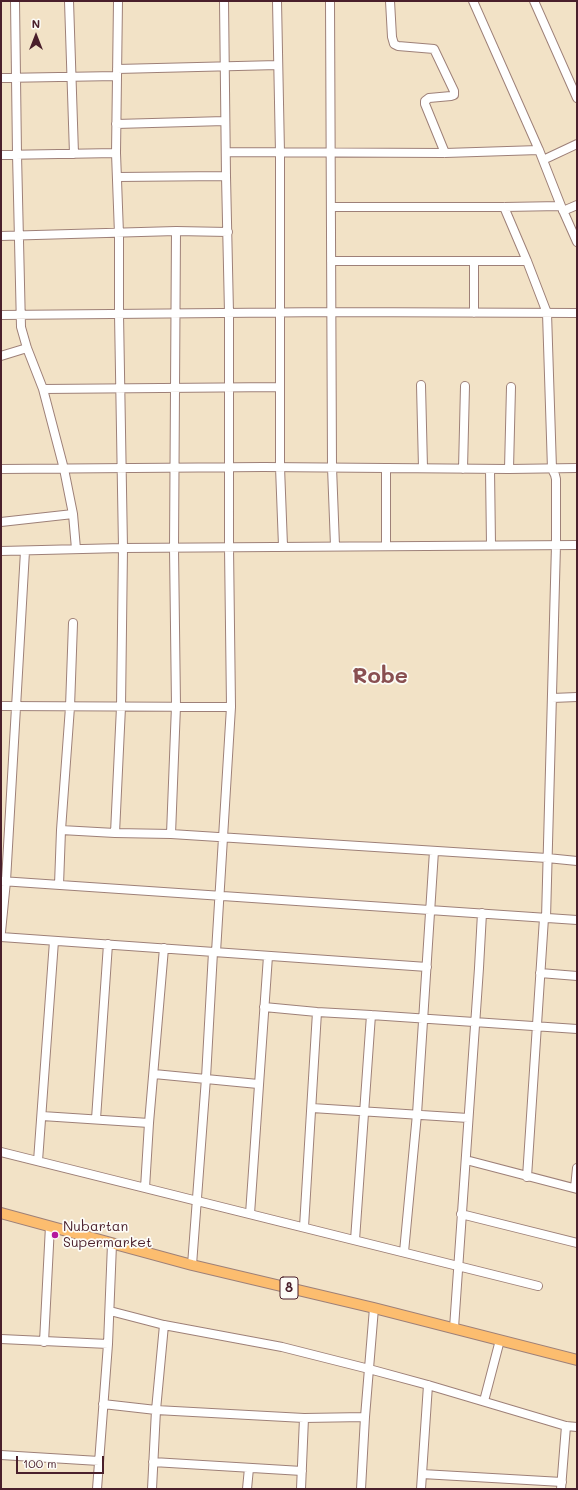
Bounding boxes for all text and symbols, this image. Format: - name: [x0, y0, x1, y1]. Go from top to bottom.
- north arrow: [16, 16, 56, 56]
- text: N: [32, 16, 40, 31]
- district label: Robe: [352, 663, 408, 689]
- place label: Nubartan Supermarket: [63, 1219, 152, 1252]
- marker: Nubartan Supermarket: [50, 1230, 60, 1240]
- road number: 8: [280, 1277, 298, 1299]
- scale bar: [18, 1448, 106, 1474]
- text: 100 m: [23, 1455, 57, 1471]

